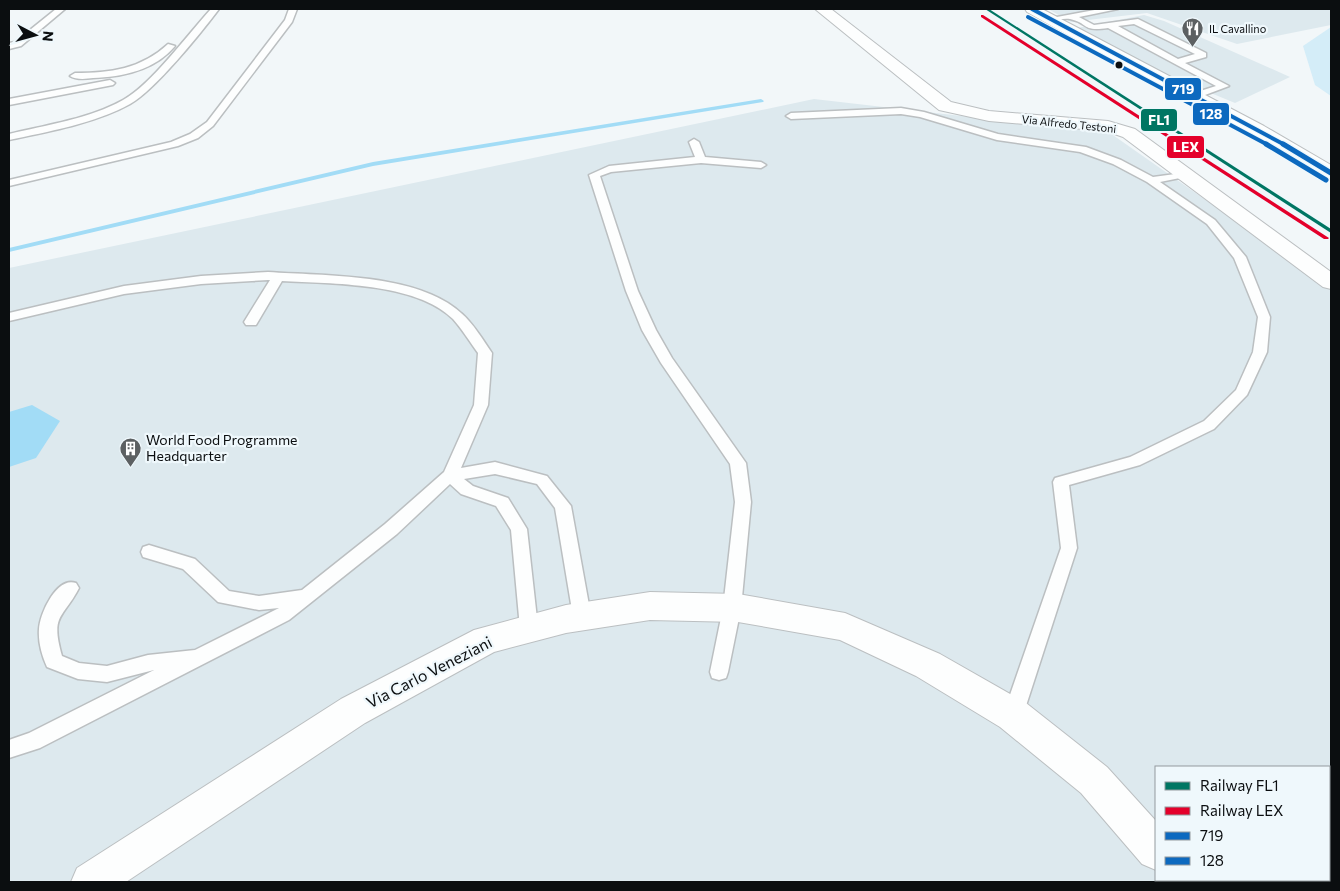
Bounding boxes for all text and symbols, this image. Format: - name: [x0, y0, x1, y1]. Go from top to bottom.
- north arrow: [10, 10, 60, 60]
- restaurant icon: IL Cavallino: [1181, 17, 1205, 48]
- place label: IL Cavallino: [1209, 22, 1267, 35]
- text: N: [39, 30, 57, 43]
- unlabelled marker: [1114, 60, 1124, 70]
- line badge: 719: [1164, 77, 1202, 101]
- text: 719: [1172, 80, 1195, 97]
- line badge: 128: [1192, 102, 1230, 126]
- text: 128: [1200, 105, 1223, 122]
- line badge: FL1: [1140, 108, 1178, 132]
- text: FL1: [1148, 111, 1170, 128]
- street label: Via Alfredo Testoni: [1021, 112, 1117, 135]
- line badge: LEX: [1166, 135, 1205, 159]
- text: LEX: [1173, 138, 1199, 155]
- place label: World Food Programme Headquarter: [146, 431, 297, 464]
- building icon: World Food Programme Headquarter: [118, 436, 142, 467]
- street label: Via Carlo Veneziani: [363, 632, 495, 711]
- legend: [1155, 766, 1330, 881]
- text: Railway FL1: [1200, 776, 1279, 794]
- text: Railway LEX: [1200, 801, 1283, 819]
- text: 719: [1200, 826, 1223, 844]
- text: 128: [1200, 851, 1224, 869]

